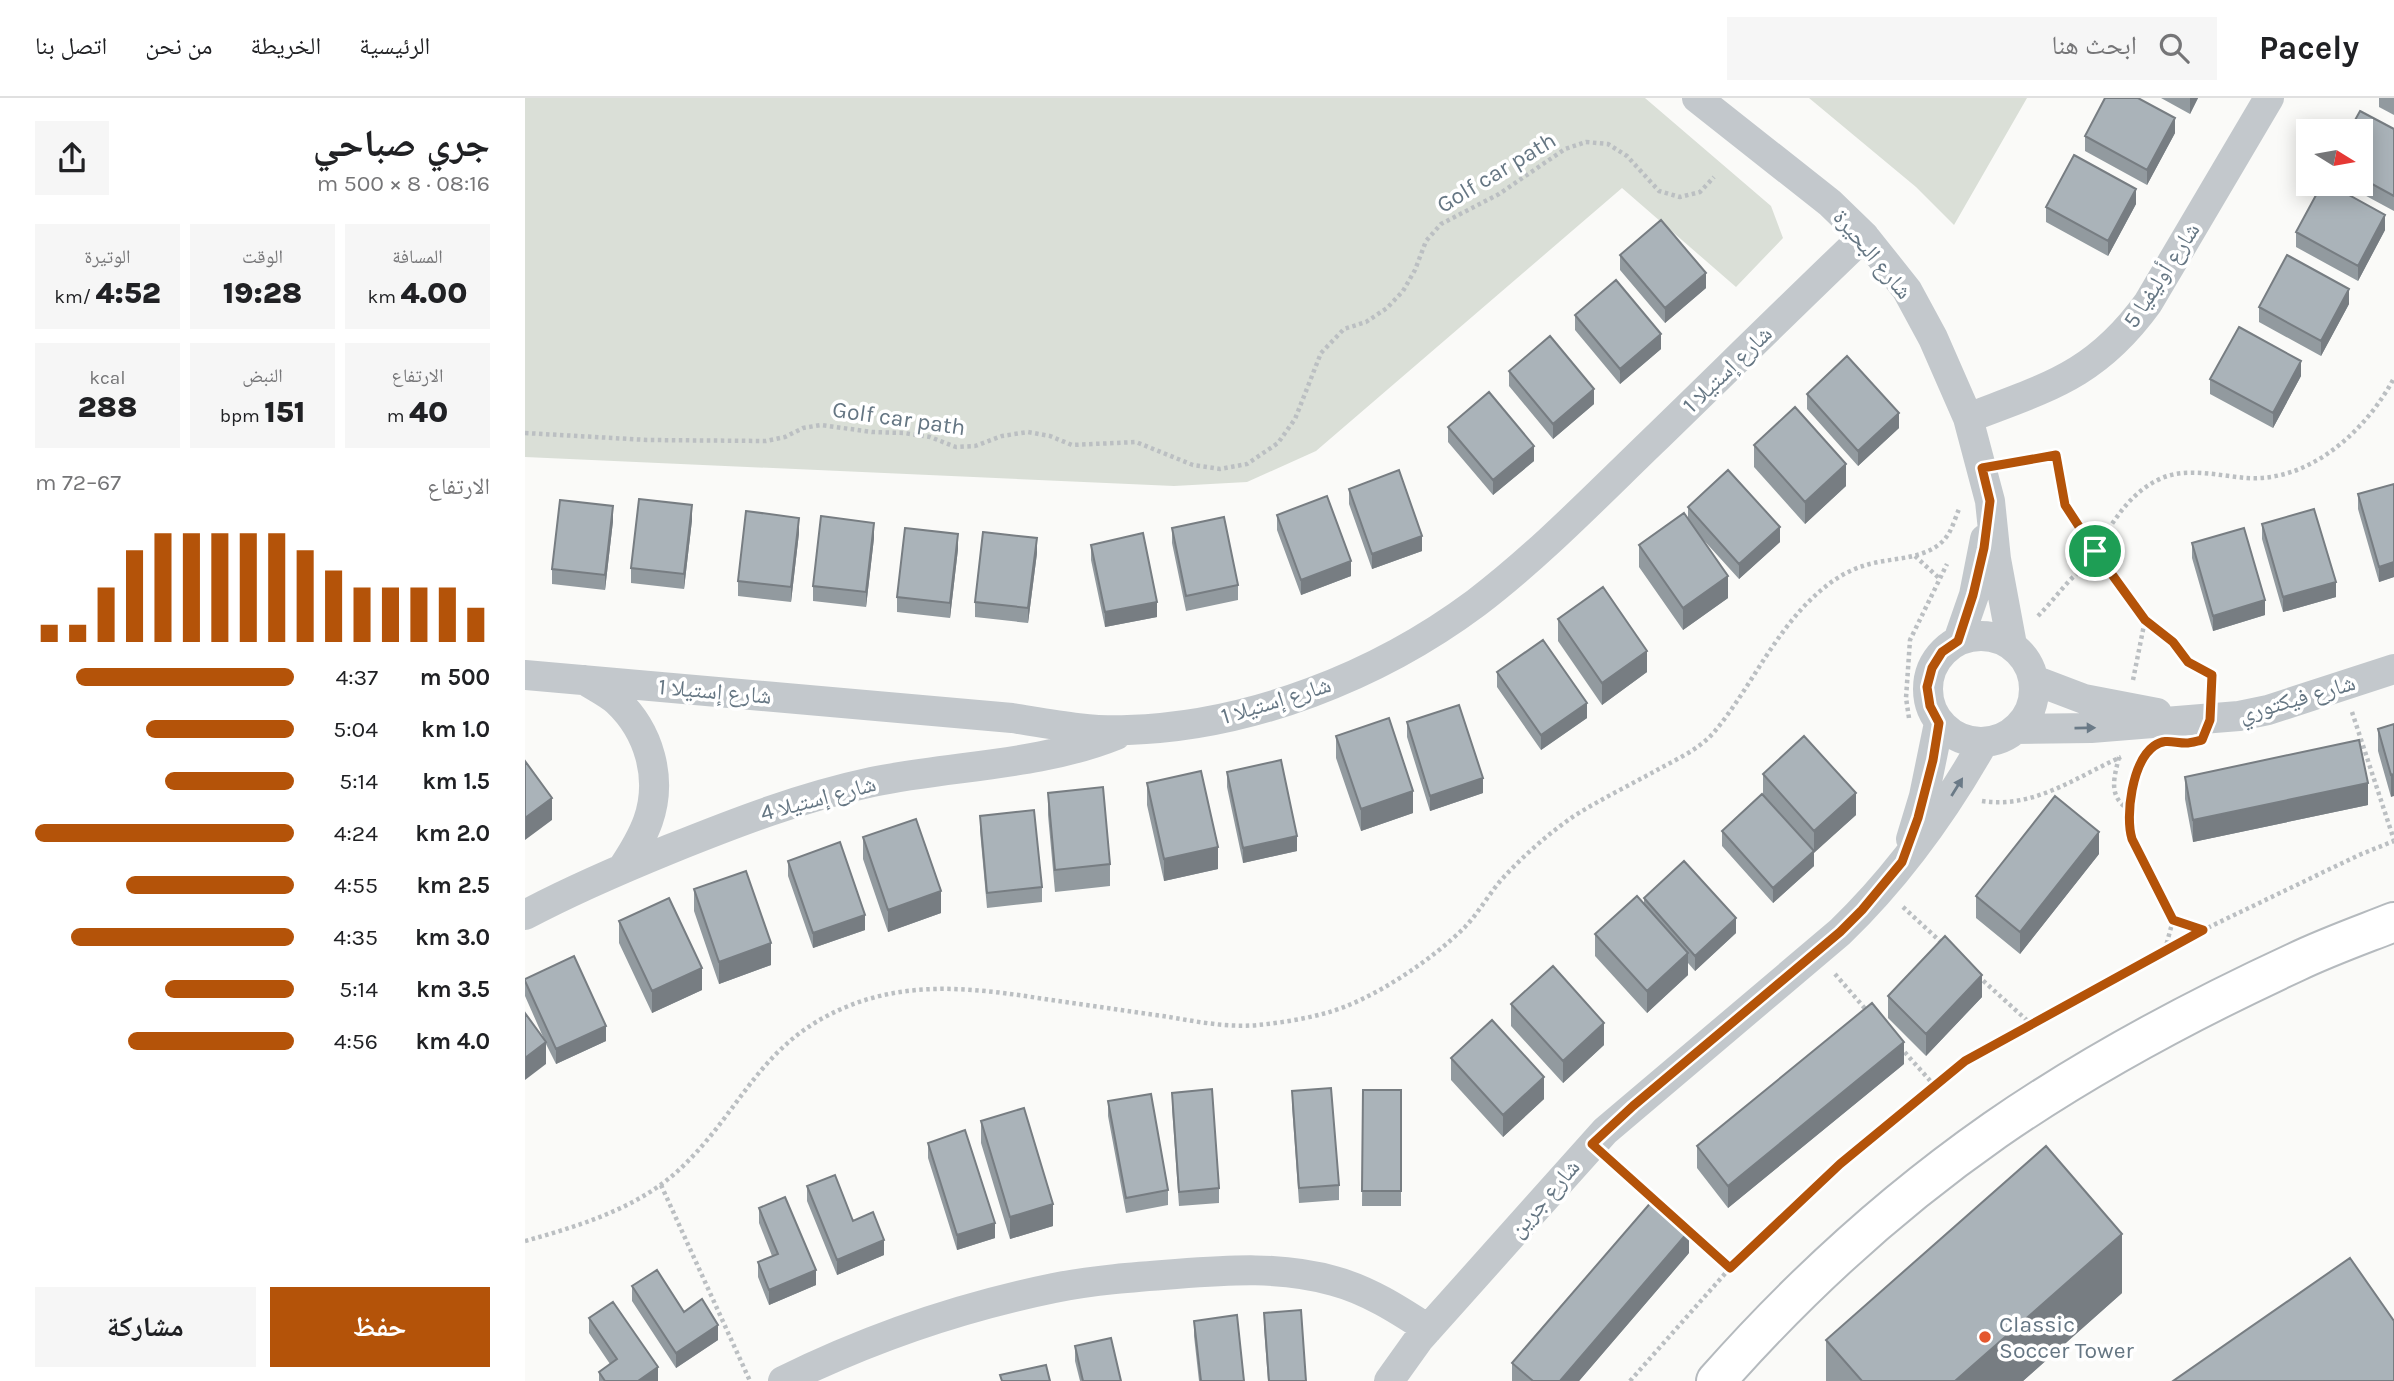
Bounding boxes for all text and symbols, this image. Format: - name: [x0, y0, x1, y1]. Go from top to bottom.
- search box: [1727, 17, 2217, 80]
- icon: search: [2155, 29, 2193, 67]
- text: Pacely: [2259, 29, 2359, 67]
- text: ابحث هنا: [2051, 30, 2137, 61]
- text: اتصل بنا: [35, 32, 107, 60]
- text: من نحن: [145, 32, 213, 60]
- text: الخريطة: [251, 32, 321, 60]
- text: الرئيسية: [359, 32, 430, 60]
- north arrow: [2296, 119, 2373, 196]
- map controls: [2296, 119, 2373, 196]
- button: share: [35, 121, 109, 195]
- text: جري صباحي: [313, 121, 490, 166]
- street label: Golf car path: [1432, 126, 1561, 219]
- text: 08:16 · 8 × 500 m: [317, 170, 490, 197]
- street label: شارع البحيرة: [1827, 204, 1918, 305]
- street label: شارع أوليفيا 5: [2117, 217, 2206, 334]
- text: الوتيرة: [84, 246, 131, 268]
- text: الوقت: [242, 246, 283, 268]
- text: المسافة: [392, 246, 443, 268]
- text: 4:52: [95, 275, 161, 311]
- text: 19:28: [223, 275, 302, 311]
- text: 4.00: [400, 275, 468, 311]
- text: /km: [54, 286, 95, 308]
- text: km: [367, 286, 400, 308]
- street label: شارع إستيلا 1: [1677, 320, 1778, 419]
- text: النبض: [242, 365, 283, 387]
- text: الارتفاع: [392, 365, 443, 387]
- text: kcal: [89, 367, 126, 389]
- text: 288: [78, 389, 137, 425]
- text: 151: [264, 394, 305, 430]
- text: 40: [409, 394, 448, 430]
- street label: Golf car path: [831, 396, 967, 441]
- text: bpm: [220, 405, 264, 427]
- text: m: [387, 405, 409, 427]
- text: 67–72 m: [35, 469, 121, 496]
- text: الارتفاع: [427, 473, 490, 500]
- pin: [2065, 521, 2125, 581]
- icon: arrive: [2076, 532, 2114, 570]
- text: 4:37: [335, 664, 378, 691]
- text: 500 m: [420, 664, 490, 691]
- street label: شارع فيكتوري: [2236, 669, 2360, 733]
- street label: شارع إستيلا 1: [1218, 671, 1335, 731]
- street label: شارع إستيلا 1: [657, 673, 773, 711]
- text: 5:04: [333, 716, 378, 743]
- text: 1.0 km: [421, 716, 490, 743]
- one-way arrow: [2074, 722, 2096, 734]
- text: 5:14: [339, 768, 378, 795]
- text: 1.5 km: [422, 768, 490, 795]
- street label: شارع إستيلا 4: [757, 770, 879, 828]
- one-way arrow: [1950, 777, 1963, 797]
- text: 4:24: [334, 820, 378, 847]
- text: 2.0 km: [415, 820, 490, 847]
- text: 4:55: [334, 872, 378, 899]
- text: 2.5 km: [416, 872, 490, 899]
- text: 4:35: [333, 924, 378, 951]
- text: 3.0 km: [415, 924, 490, 951]
- text: 5:14: [339, 976, 378, 1003]
- text: 3.5 km: [416, 976, 490, 1003]
- text: 4:56: [334, 1028, 378, 1055]
- text: 4.0 km: [416, 1028, 490, 1055]
- street label: شارع جرين: [1503, 1154, 1586, 1243]
- button: مشاركة: [35, 1287, 256, 1367]
- button: حفظ: [270, 1287, 490, 1367]
- place label: Classic Soccer Tower: [1999, 1311, 2135, 1364]
- marker: Classic Soccer Tower: [1977, 1329, 1993, 1345]

